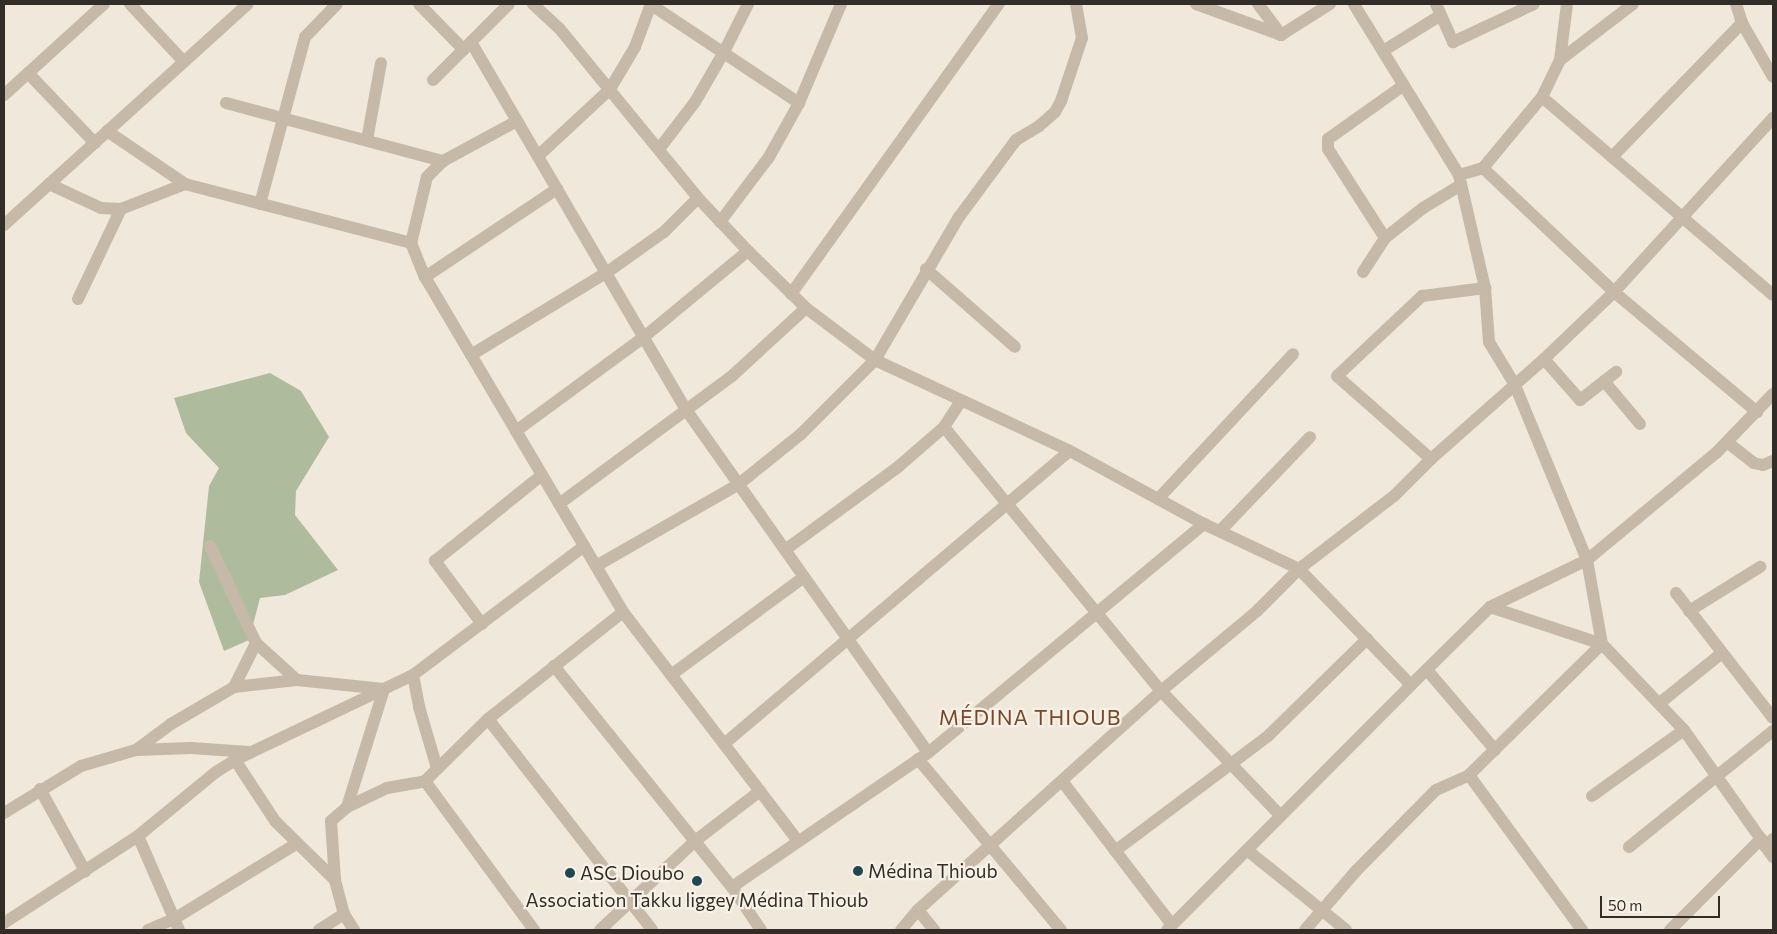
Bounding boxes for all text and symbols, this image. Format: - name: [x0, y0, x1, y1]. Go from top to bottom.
- district label: MÉDINA THIOUB: [937, 704, 1123, 730]
- place label: Médina Thioub: [868, 860, 998, 882]
- place label: ASC Dioubo: [580, 862, 684, 884]
- marker: Médina Thioub: [852, 865, 864, 877]
- marker: ASC Dioubo: [564, 867, 576, 879]
- marker: Association Takku liggey Médina Thioub: [691, 875, 703, 887]
- scale bar: [1602, 886, 1722, 918]
- place label: Association Takku liggey Médina Thioub: [526, 889, 868, 911]
- text: 50 m: [1608, 896, 1642, 914]

